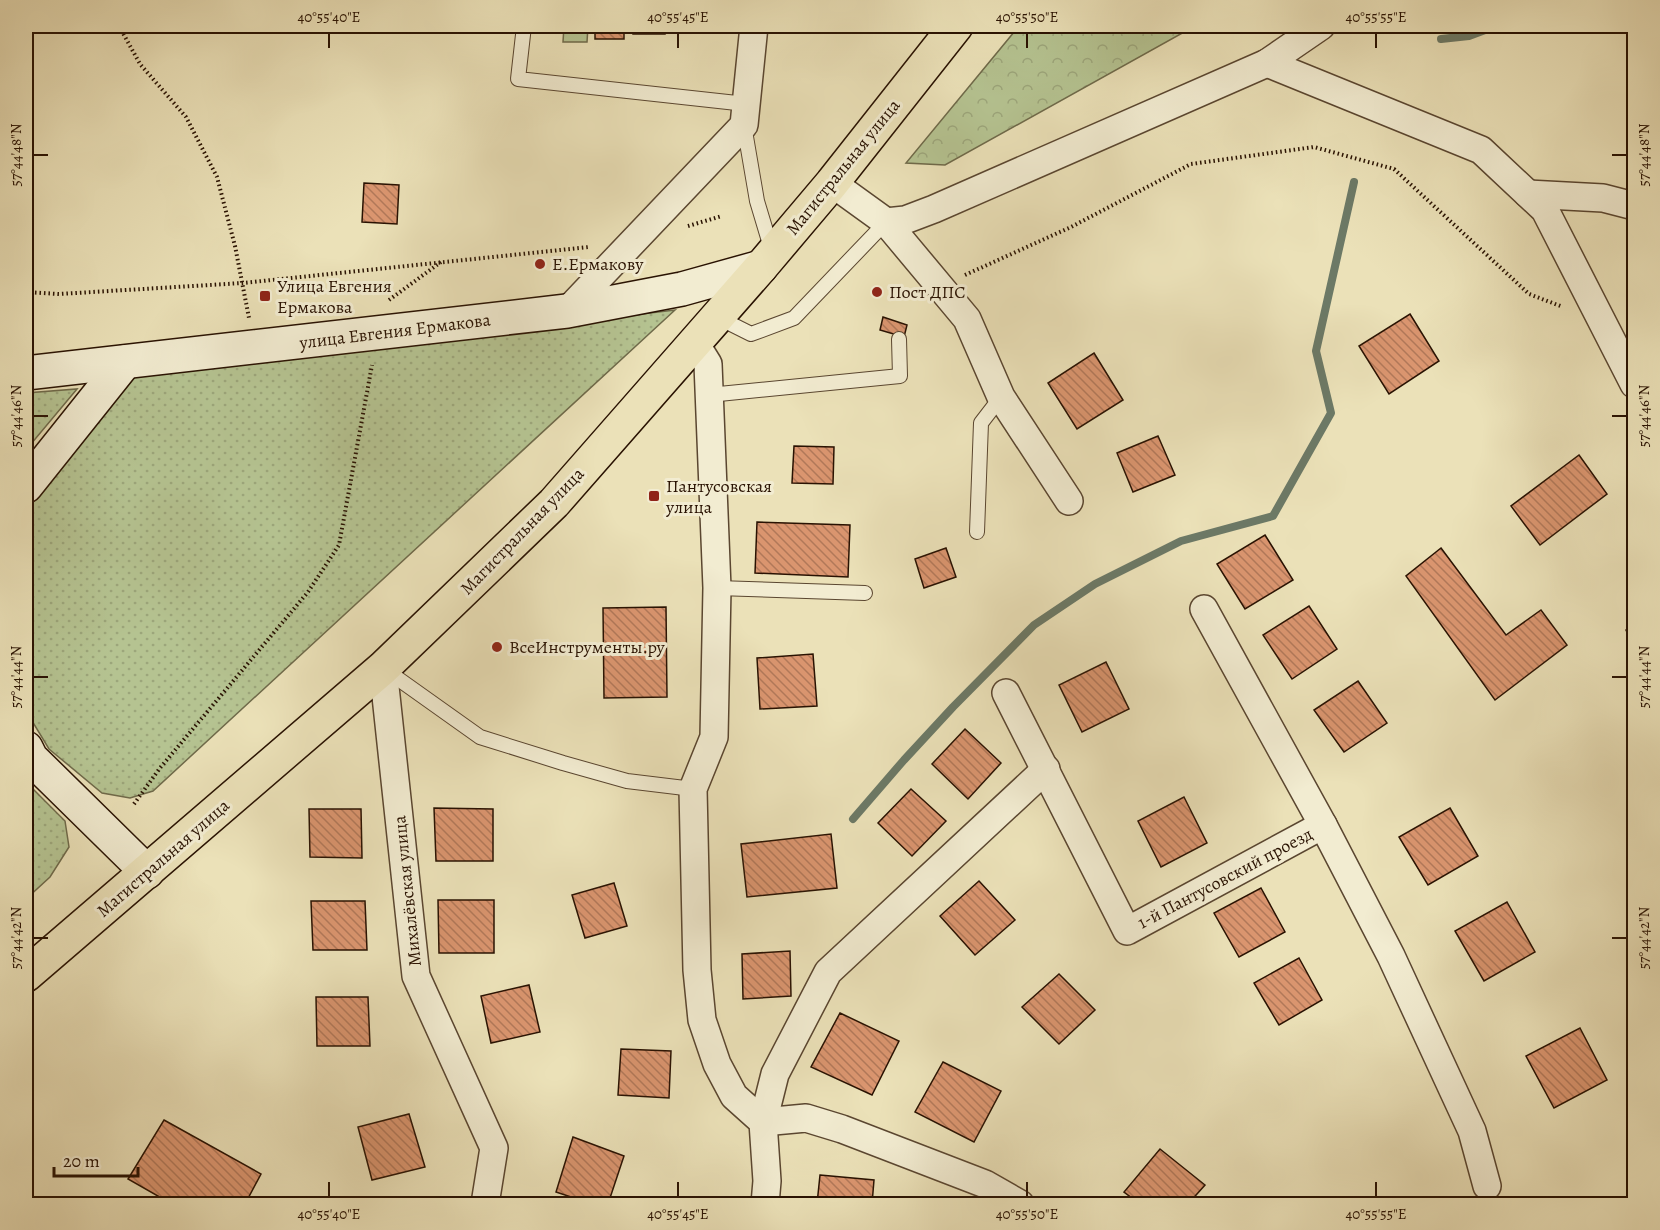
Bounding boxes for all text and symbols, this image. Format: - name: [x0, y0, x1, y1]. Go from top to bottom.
- text: 40°55'40"E: [298, 7, 361, 27]
- text: 40°55'45"E: [647, 7, 709, 27]
- text: 40°55'50"E: [996, 7, 1058, 27]
- text: 40°55'55"E: [1345, 7, 1407, 27]
- street label: Магистральная улица: [781, 93, 906, 240]
- text: 57°44'48"N: [6, 123, 26, 186]
- text: 57°44'48"N: [1634, 123, 1654, 186]
- place label: Е.Ермакову: [552, 252, 644, 276]
- marker: Е.Ермакову: [533, 257, 547, 271]
- place label: Улица Евгения Ермакова: [277, 274, 392, 319]
- place label: Пост ДПС: [889, 280, 965, 304]
- marker: Пост ДПС: [870, 285, 884, 299]
- marker: Улица Евгения Ермакова: [258, 289, 272, 303]
- street label: улица Евгения Ермакова: [297, 307, 493, 355]
- text: 57°44'46"N: [6, 385, 26, 447]
- text: 57°44'46"N: [1634, 385, 1654, 447]
- street label: Магистральная улица: [455, 461, 590, 600]
- place label: Пантусовская улица: [665, 474, 772, 519]
- marker: Пантусовская улица: [647, 489, 661, 503]
- place label: ВсеИнструменты.ру: [509, 635, 666, 659]
- marker: ВсеИнструменты.ру: [490, 640, 504, 654]
- text: 57°44'44"N: [6, 646, 26, 708]
- text: 57°44'44"N: [1634, 646, 1654, 708]
- street label: Магистральная улица: [91, 793, 235, 922]
- street label: Михалёвская улица: [387, 814, 427, 968]
- street label: 1-й Пантусовский проезд: [1133, 822, 1317, 934]
- text: 57°44'42"N: [6, 906, 26, 969]
- text: 57°44'42"N: [1634, 906, 1654, 969]
- scale bar: [54, 1140, 138, 1178]
- text: 20 m: [63, 1149, 100, 1173]
- text: 40°55'40"E: [298, 1204, 361, 1224]
- text: 40°55'45"E: [647, 1204, 709, 1224]
- text: 40°55'50"E: [996, 1204, 1058, 1224]
- text: 40°55'55"E: [1345, 1204, 1407, 1224]

